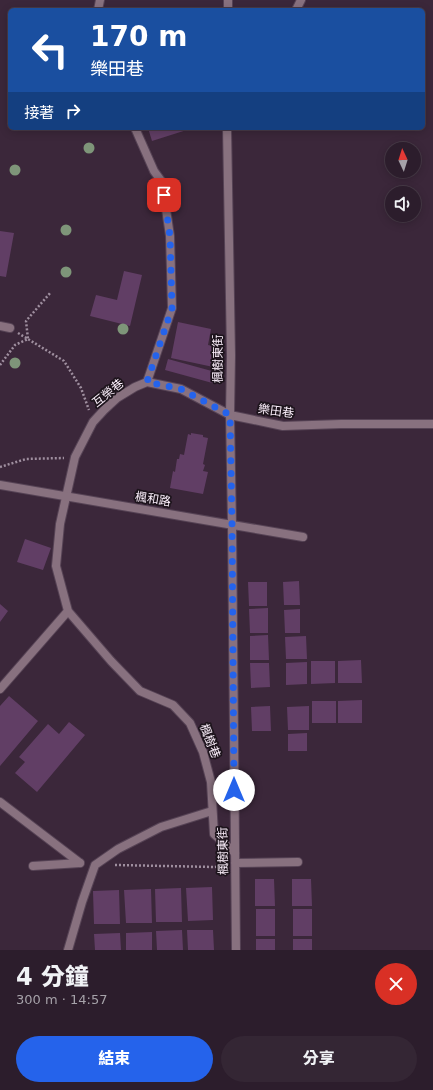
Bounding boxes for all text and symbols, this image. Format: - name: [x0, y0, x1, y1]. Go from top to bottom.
- text: 170 m: [90, 20, 187, 53]
- icon: left: [24, 24, 76, 76]
- text: 樂田巷: [90, 58, 144, 79]
- icon: right: [62, 100, 84, 122]
- text: 接著: [24, 104, 54, 122]
- north arrow: [385, 142, 421, 178]
- map controls: [385, 142, 421, 222]
- pin: [147, 178, 181, 212]
- icon: arrive: [153, 184, 175, 206]
- button: sound: [385, 186, 421, 222]
- street label: 楓樹東街: [211, 335, 225, 383]
- street label: 互榮巷: [90, 376, 126, 410]
- street label: 樂田巷: [257, 402, 295, 420]
- street label: 楓和路: [134, 489, 172, 509]
- street label: 楓樹巷: [197, 722, 223, 760]
- position arrow: [213, 769, 255, 811]
- street label: 楓樹東街: [216, 827, 230, 875]
- text: 4 分鐘: [16, 963, 89, 991]
- button: close: [375, 963, 417, 1005]
- text: 300 m · 14:57: [16, 992, 107, 1007]
- button: 結束: [16, 1036, 213, 1082]
- button: 分享: [221, 1036, 417, 1082]

